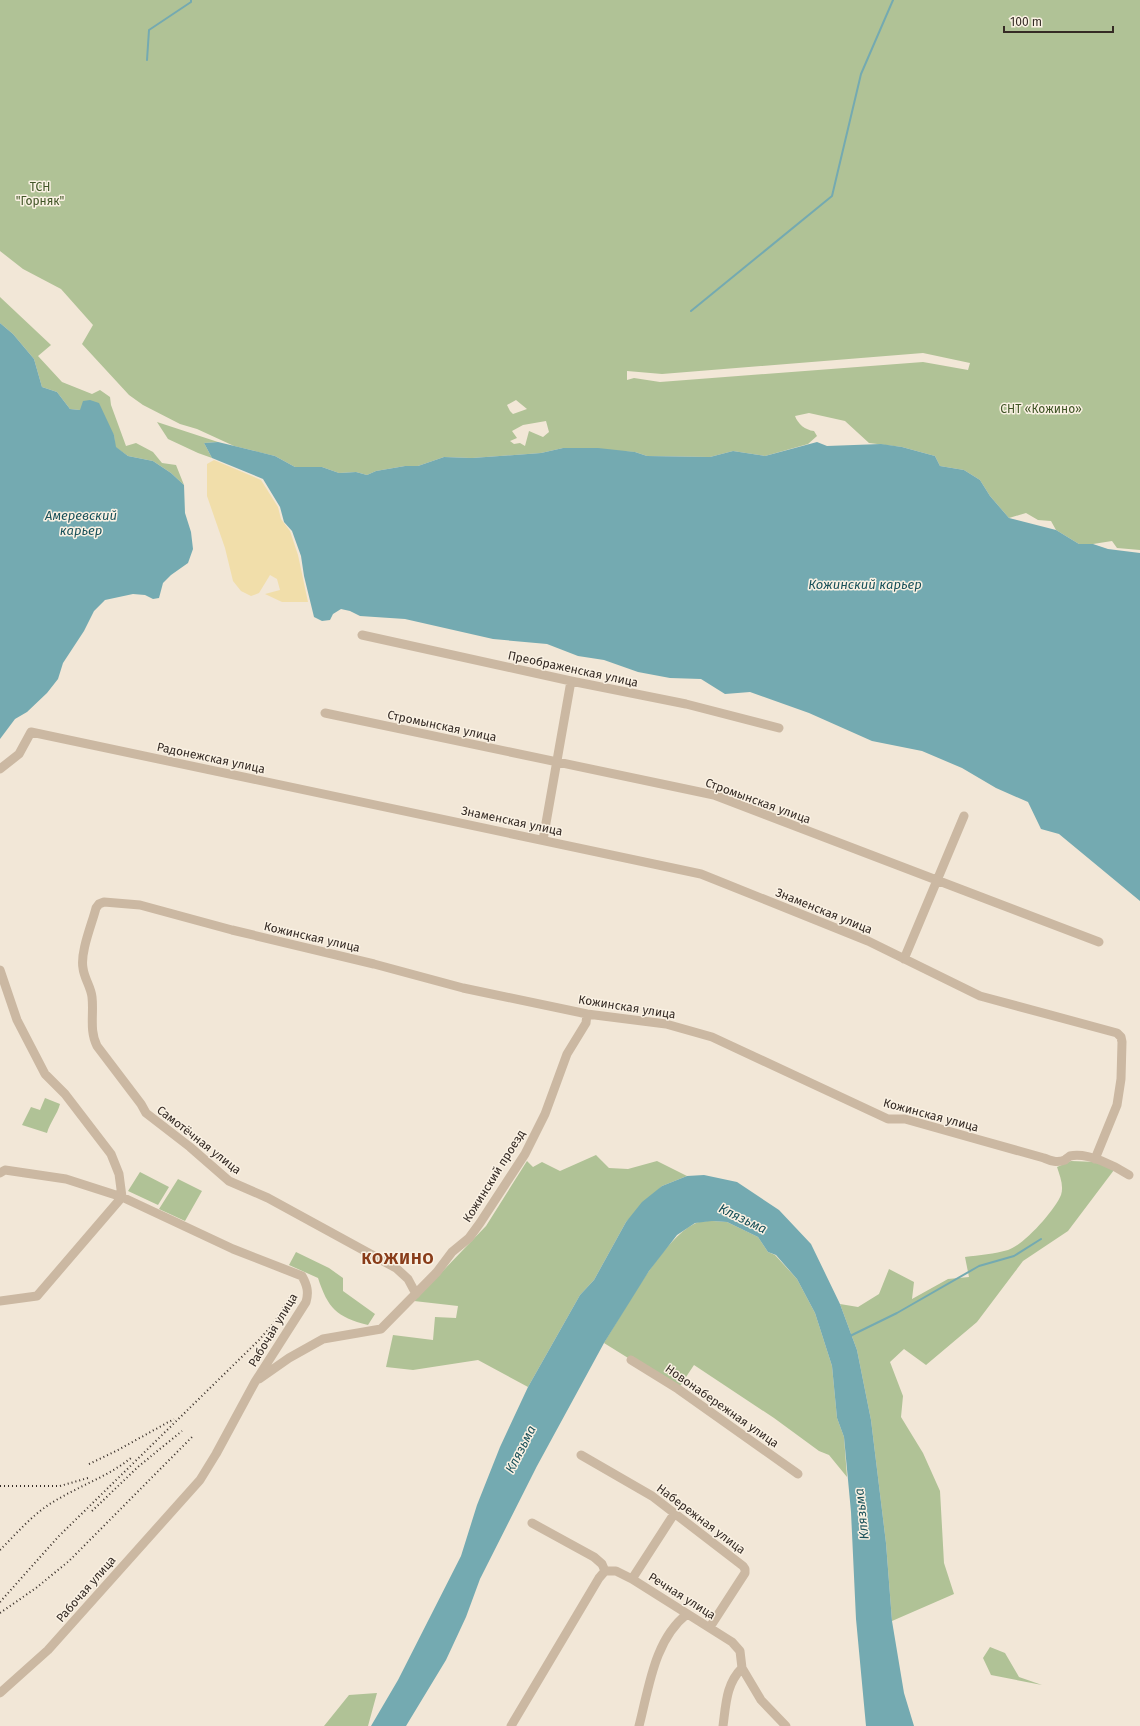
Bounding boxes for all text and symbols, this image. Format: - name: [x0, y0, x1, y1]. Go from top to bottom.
- scale bar: [1004, 8, 1113, 34]
- text: 100 m: [1010, 15, 1042, 29]
- park label: ТСН "Горняк": [16, 180, 64, 208]
- park label: СНТ «Кожино»: [1000, 402, 1082, 416]
- water label: Амеревский карьер: [44, 508, 117, 538]
- water label: Кожинский карьер: [808, 577, 922, 592]
- street label: Преображенская улица: [507, 648, 639, 690]
- street label: Стромынская улица: [386, 708, 498, 744]
- street label: Радонежская улица: [156, 740, 266, 776]
- street label: Стромынская улица: [703, 775, 813, 827]
- street label: Знаменская улица: [460, 803, 564, 839]
- street label: Знаменская улица: [774, 885, 874, 937]
- street label: Кожинская улица: [263, 919, 361, 955]
- street label: Кожинская улица: [577, 992, 677, 1022]
- street label: Кожинская улица: [882, 1096, 980, 1134]
- street label: Самотёчная улица: [154, 1103, 244, 1177]
- street label: Кожинский проезд: [460, 1127, 528, 1225]
- water label: Клязьма: [716, 1200, 769, 1236]
- district label: КОЖИНО: [361, 1249, 435, 1268]
- street label: Рабочая улица: [246, 1291, 300, 1369]
- street label: Новонабережная улица: [663, 1362, 781, 1450]
- water label: Клязьма: [502, 1423, 539, 1475]
- street label: Набережная улица: [654, 1481, 748, 1557]
- water label: Клязьма: [851, 1488, 872, 1540]
- street label: Рабочая улица: [53, 1553, 119, 1625]
- street label: Речная улица: [646, 1570, 718, 1622]

